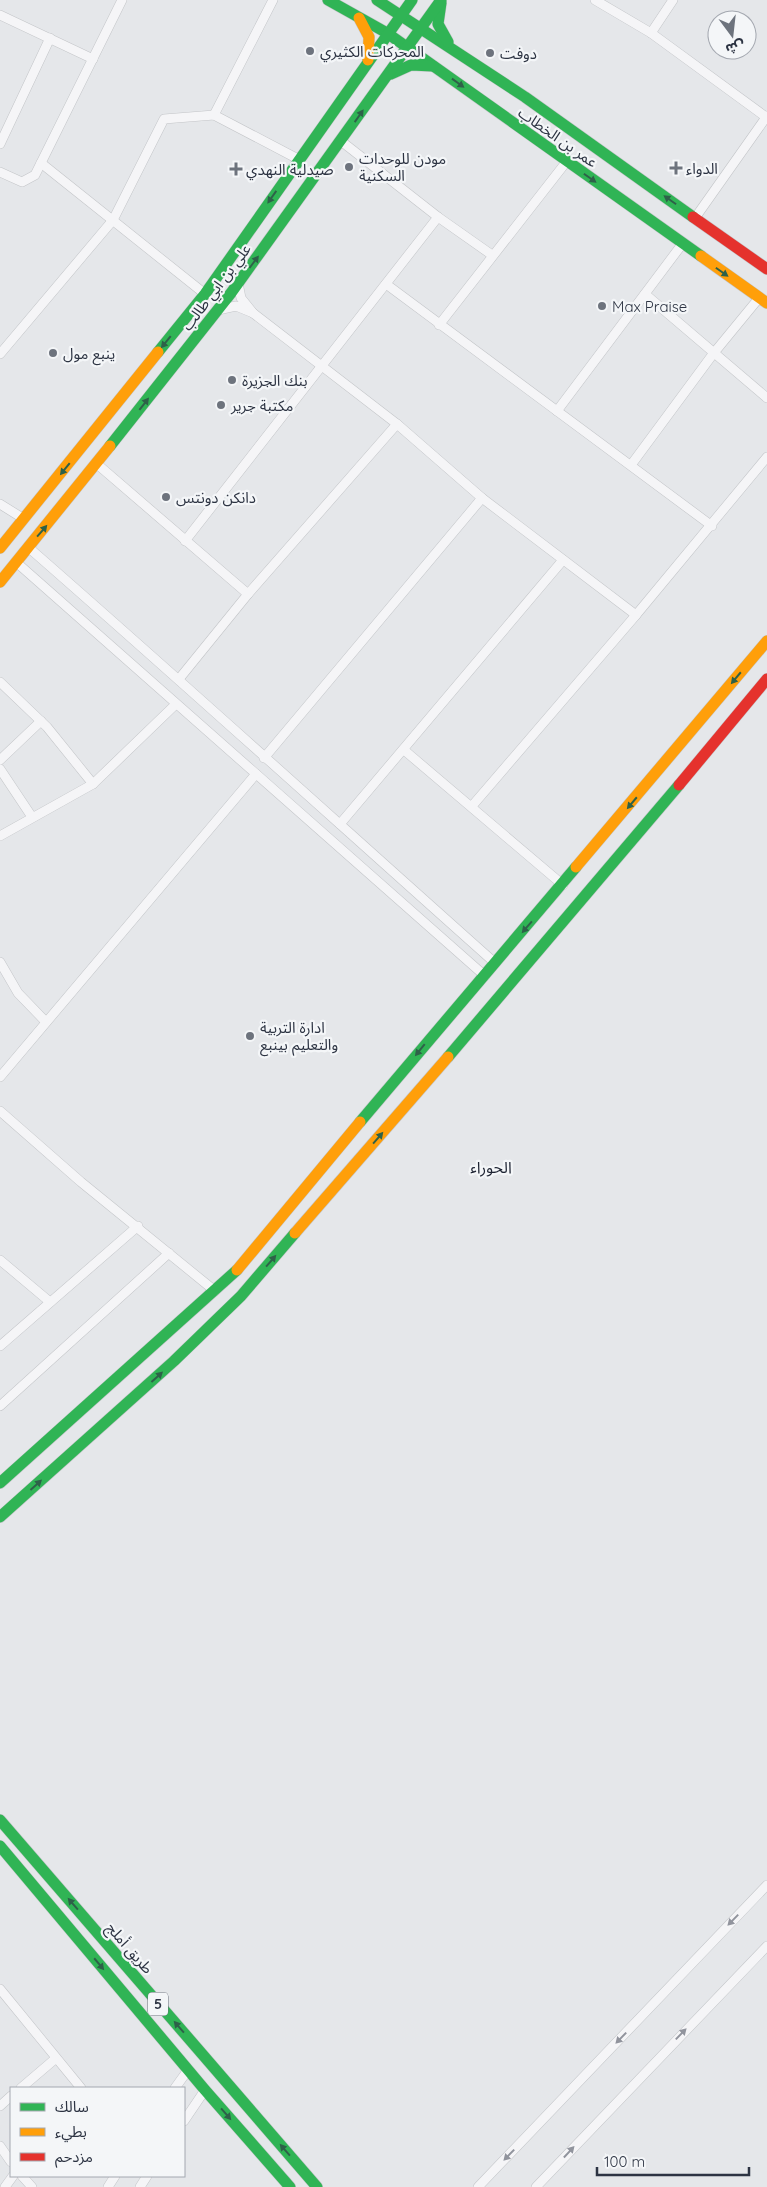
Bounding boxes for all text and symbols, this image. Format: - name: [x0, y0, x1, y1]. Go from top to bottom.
- north arrow: [707, 10, 757, 60]
- text: ش: [724, 36, 747, 59]
- place label: المحركات الكثيري: [320, 42, 424, 63]
- place label: دوفت: [500, 44, 537, 63]
- marker: المحركات الكثيري: [304, 45, 316, 57]
- marker: دوفت: [484, 47, 496, 59]
- one-way arrow: [451, 78, 465, 88]
- street label: عمر بن الخطاب: [515, 103, 602, 171]
- one-way arrow: [354, 109, 364, 122]
- place label: مودن للوحدات السكنية: [359, 149, 446, 185]
- place label: الدواء: [686, 159, 718, 178]
- place label: صيدلية النهدي: [246, 160, 334, 181]
- marker: مودن للوحدات السكنية: [343, 161, 355, 173]
- marker: الدواء: [670, 162, 682, 174]
- marker: صيدلية النهدي: [230, 163, 242, 175]
- one-way arrow: [583, 173, 597, 183]
- one-way arrow: [267, 190, 277, 203]
- one-way arrow: [663, 195, 677, 205]
- street label: علي بن ابي طالب: [177, 239, 257, 336]
- one-way arrow: [249, 256, 260, 269]
- one-way arrow: [715, 266, 728, 277]
- place label: Max Praise: [612, 297, 687, 316]
- marker: Max Praise: [596, 300, 608, 312]
- one-way arrow: [161, 335, 172, 348]
- place label: ينبع مول: [63, 344, 115, 366]
- marker: ينبع مول: [47, 347, 59, 359]
- place label: بنك الجزيرة: [242, 371, 308, 390]
- marker: بنك الجزيرة: [226, 374, 238, 386]
- place label: مكتبة جرير: [230, 396, 293, 415]
- one-way arrow: [139, 398, 150, 411]
- marker: مكتبة جرير: [215, 399, 227, 411]
- one-way arrow: [59, 462, 70, 475]
- place label: دانكن دونتس: [176, 488, 256, 507]
- marker: دانكن دونتس: [160, 491, 172, 503]
- one-way arrow: [36, 525, 48, 537]
- one-way arrow: [730, 671, 741, 684]
- one-way arrow: [627, 797, 638, 810]
- one-way arrow: [521, 920, 532, 933]
- place label: ادارة التربية والتعليم بينبع: [260, 1018, 338, 1057]
- marker: ادارة التربية والتعليم بينبع: [244, 1030, 256, 1042]
- one-way arrow: [415, 1043, 426, 1056]
- one-way arrow: [372, 1133, 384, 1145]
- district label: الحوراء: [470, 1157, 512, 1177]
- one-way arrow: [266, 1254, 277, 1267]
- one-way arrow: [151, 1371, 164, 1382]
- one-way arrow: [30, 1479, 42, 1491]
- one-way arrow: [67, 1898, 78, 1911]
- one-way arrow: [727, 1914, 739, 1926]
- street label: طريق أملج: [100, 1918, 158, 1980]
- one-way arrow: [93, 1957, 104, 1970]
- road number: 5: [148, 1992, 168, 2016]
- one-way arrow: [173, 2021, 184, 2034]
- one-way arrow: [675, 2028, 687, 2040]
- one-way arrow: [615, 2031, 627, 2043]
- legend: [10, 2087, 185, 2177]
- text: سالك: [55, 2097, 89, 2116]
- one-way arrow: [221, 2108, 232, 2121]
- text: بطيء: [55, 2122, 87, 2143]
- scale bar: [597, 2144, 750, 2176]
- one-way arrow: [279, 2145, 291, 2157]
- one-way arrow: [563, 2146, 575, 2158]
- text: مزدحم: [55, 2147, 93, 2168]
- one-way arrow: [503, 2149, 515, 2161]
- text: 100 m: [604, 2152, 645, 2171]

